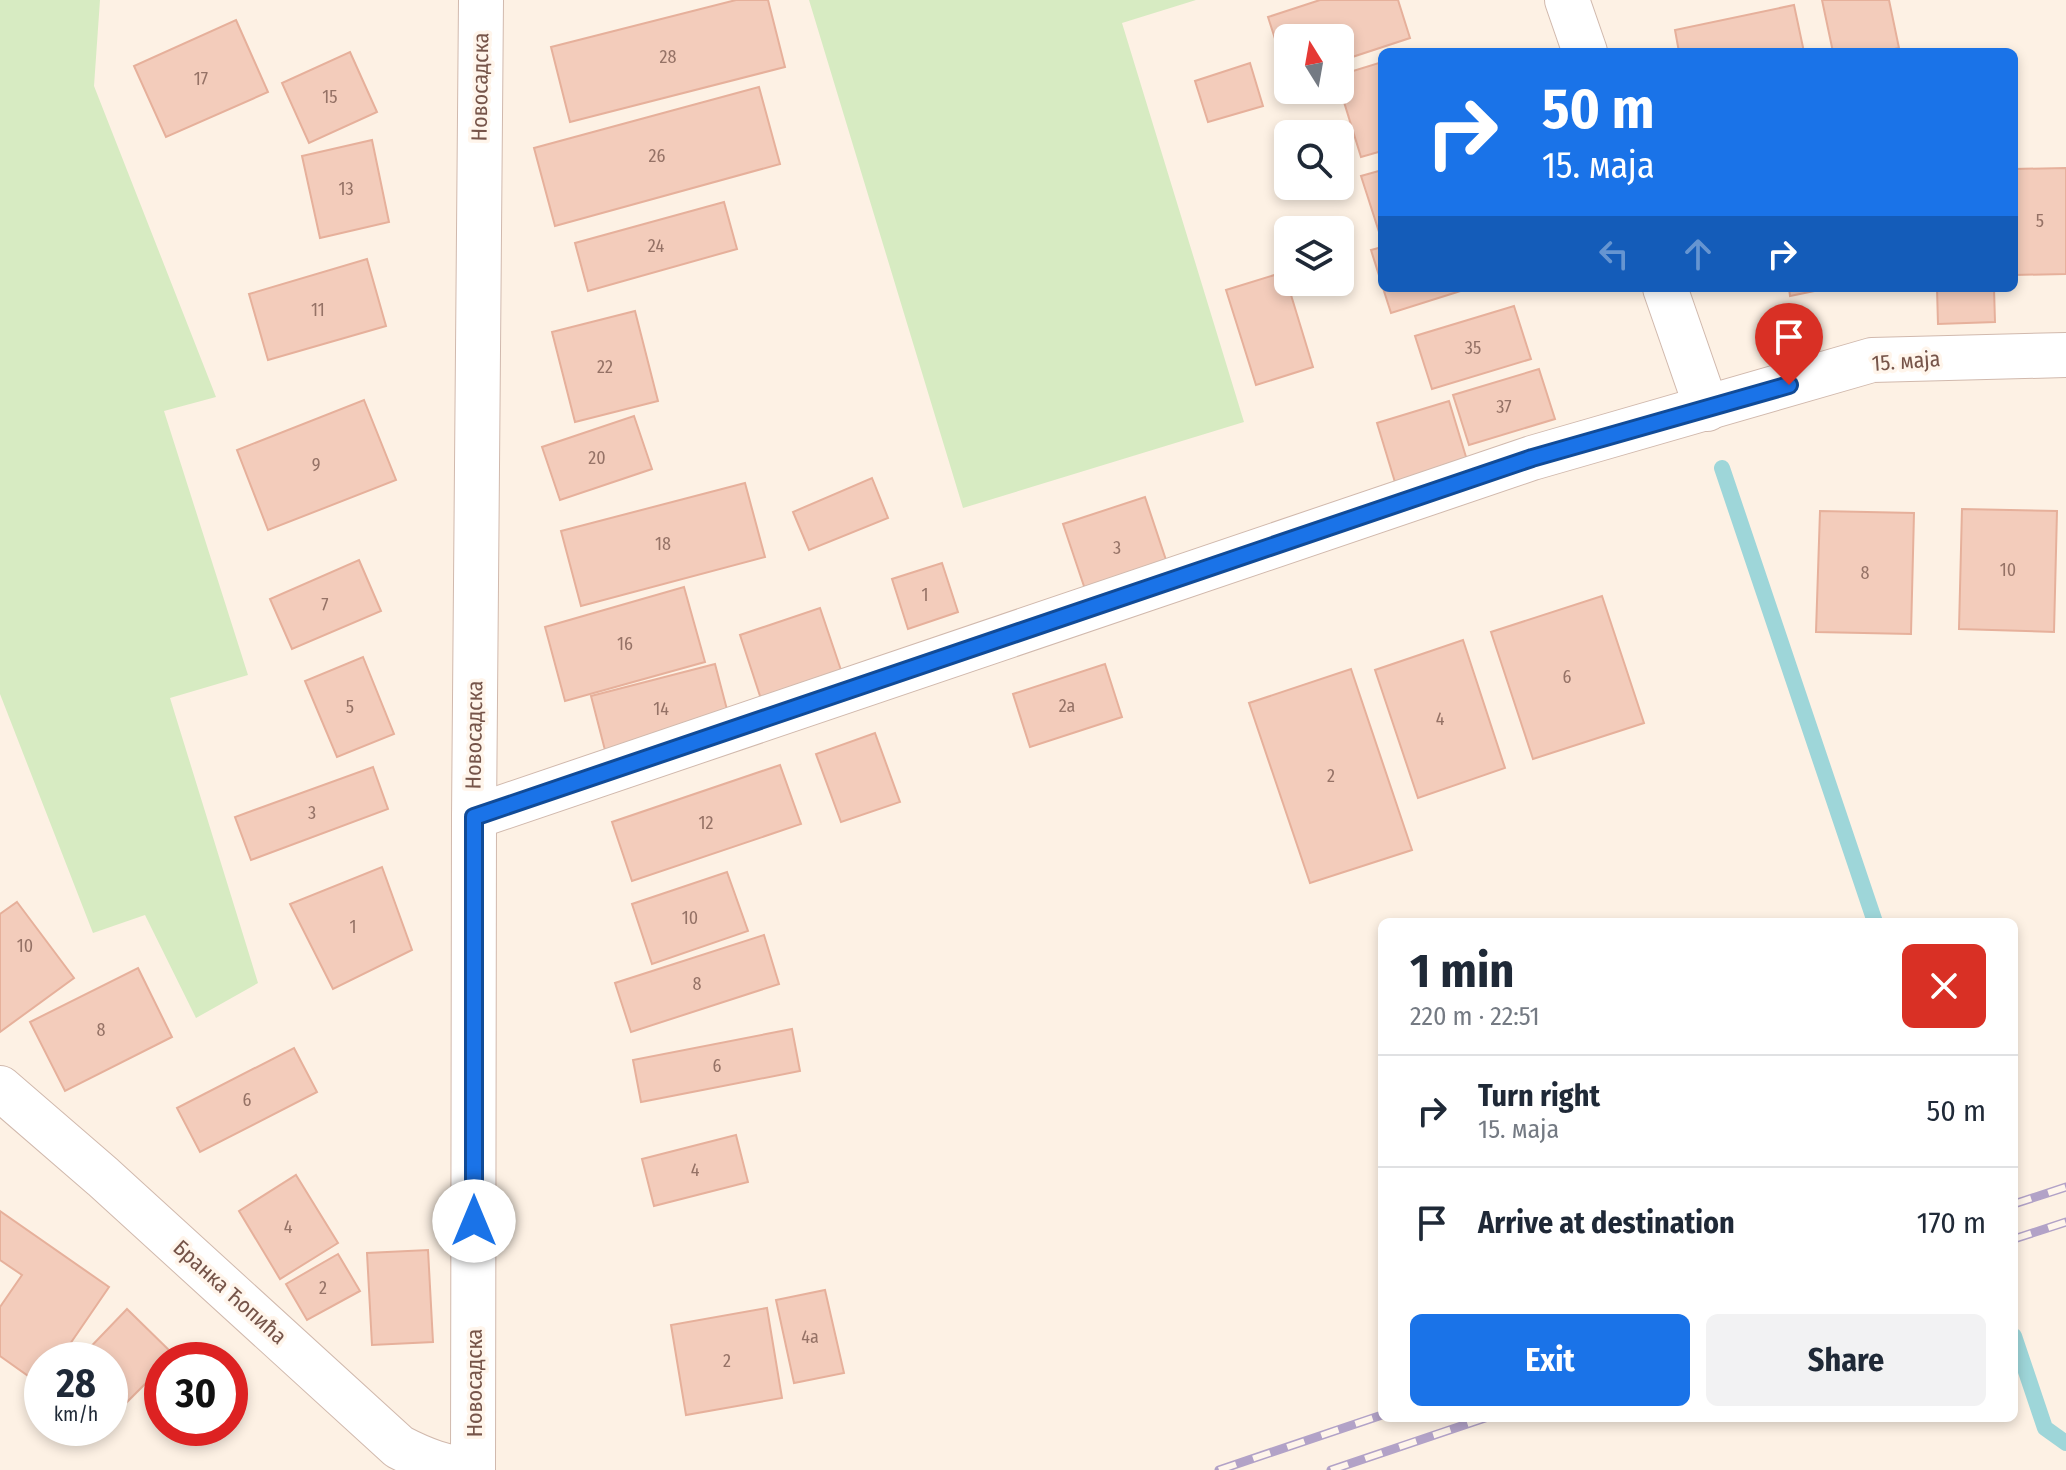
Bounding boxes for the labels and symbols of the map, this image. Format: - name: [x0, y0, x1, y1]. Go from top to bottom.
- north arrow: [1274, 24, 1354, 104]
- street label: Новосадска: [466, 32, 494, 142]
- house number: 28: [660, 46, 676, 68]
- house number: 17: [194, 68, 208, 90]
- house number: 15: [322, 86, 338, 108]
- house number: 26: [649, 145, 666, 167]
- house number: 13: [338, 178, 354, 200]
- house number: 5: [2036, 210, 2044, 232]
- house number: 24: [648, 235, 664, 257]
- house number: 11: [311, 299, 325, 321]
- pin: [1755, 303, 1823, 385]
- house number: 35: [1465, 337, 1481, 359]
- street label: 15. маја: [1871, 345, 1941, 377]
- house number: 22: [597, 356, 613, 378]
- house number: 37: [1496, 396, 1512, 418]
- house number: 20: [588, 447, 606, 469]
- house number: 9: [312, 454, 320, 476]
- house number: 18: [655, 533, 671, 555]
- house number: 3: [1113, 537, 1121, 559]
- house number: 10: [2000, 559, 2016, 581]
- house number: 8: [1861, 562, 1870, 584]
- house number: 1: [921, 584, 929, 606]
- house number: 7: [321, 594, 329, 616]
- house number: 16: [617, 633, 633, 655]
- house number: 6: [1563, 666, 1572, 688]
- street label: Новосадска: [460, 680, 488, 790]
- house number: 2a: [1059, 695, 1075, 717]
- house number: 5: [346, 696, 354, 718]
- house number: 14: [653, 698, 669, 720]
- house number: 4: [1436, 708, 1445, 730]
- house number: 2: [1327, 765, 1335, 787]
- house number: 3: [308, 802, 316, 824]
- house number: 12: [699, 812, 714, 834]
- house number: 10: [682, 907, 698, 929]
- house number: 1: [349, 916, 357, 938]
- house number: 10: [17, 935, 33, 957]
- house number: 8: [693, 973, 702, 995]
- house number: 8: [97, 1019, 106, 1041]
- house number: 6: [713, 1055, 722, 1077]
- house number: 6: [243, 1089, 252, 1111]
- house number: 4: [691, 1159, 700, 1181]
- position arrow: [432, 1179, 516, 1263]
- house number: 4: [284, 1216, 293, 1238]
- street label: Бранка Ћопића: [168, 1234, 292, 1350]
- house number: 2: [319, 1277, 327, 1299]
- house number: 4a: [801, 1326, 819, 1348]
- street label: Новосадска: [461, 1329, 488, 1437]
- speed limit sign: 30: [144, 1342, 248, 1446]
- house number: 2: [723, 1350, 731, 1372]

